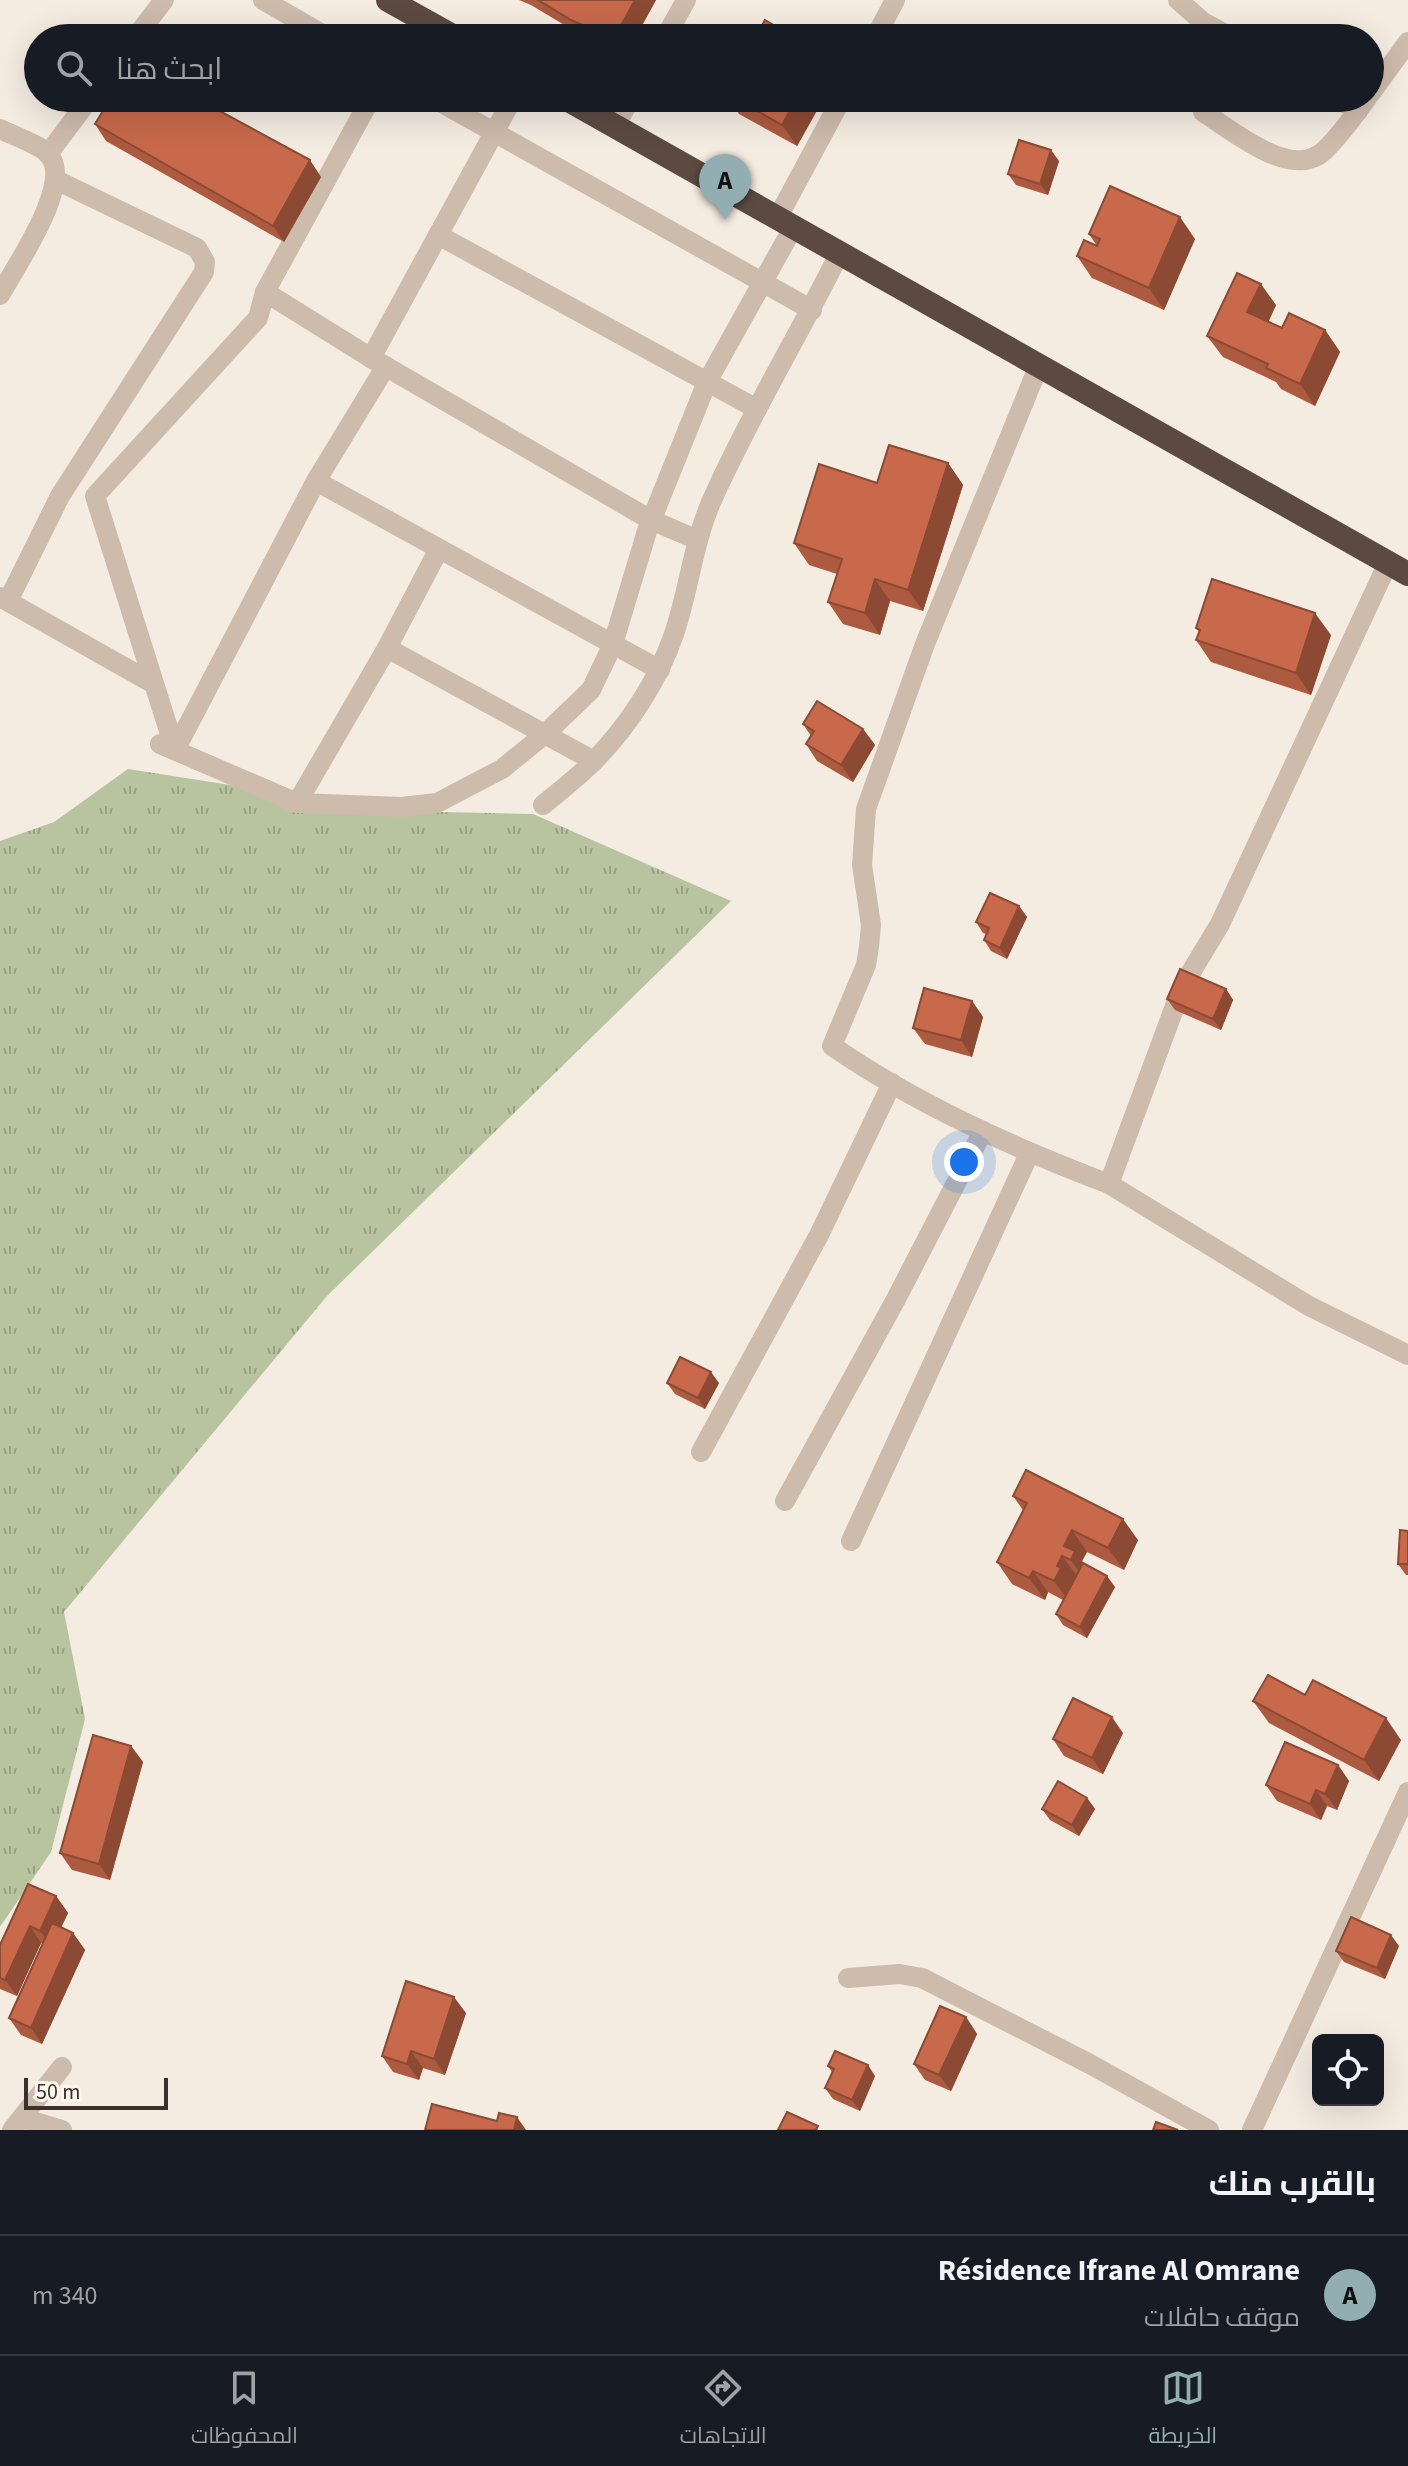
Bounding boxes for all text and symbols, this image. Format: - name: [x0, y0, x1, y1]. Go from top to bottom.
- search box: [24, 24, 1384, 112]
- icon: search: [52, 46, 96, 90]
- text: ابحث هنا: [116, 48, 222, 91]
- pin: A: [699, 154, 751, 220]
- your location: [944, 1142, 984, 1182]
- map controls: [1312, 2034, 1384, 2106]
- button: locate: [1312, 2034, 1384, 2106]
- scale bar: [24, 2074, 168, 2110]
- text: 50 m: [36, 2076, 81, 2108]
- text: بالقرب منك: [1209, 2160, 1376, 2209]
- text: Résidence Ifrane Al Omrane: [938, 2249, 1300, 2292]
- text: 340 m: [32, 2277, 98, 2314]
- text: A: [1343, 2277, 1357, 2314]
- text: موقف حافلات: [1144, 2299, 1300, 2336]
- tab: المحفوظات: [191, 2366, 298, 2456]
- tab: الاتجاهات: [680, 2366, 767, 2456]
- tab: الخريطة: [1148, 2366, 1217, 2456]

